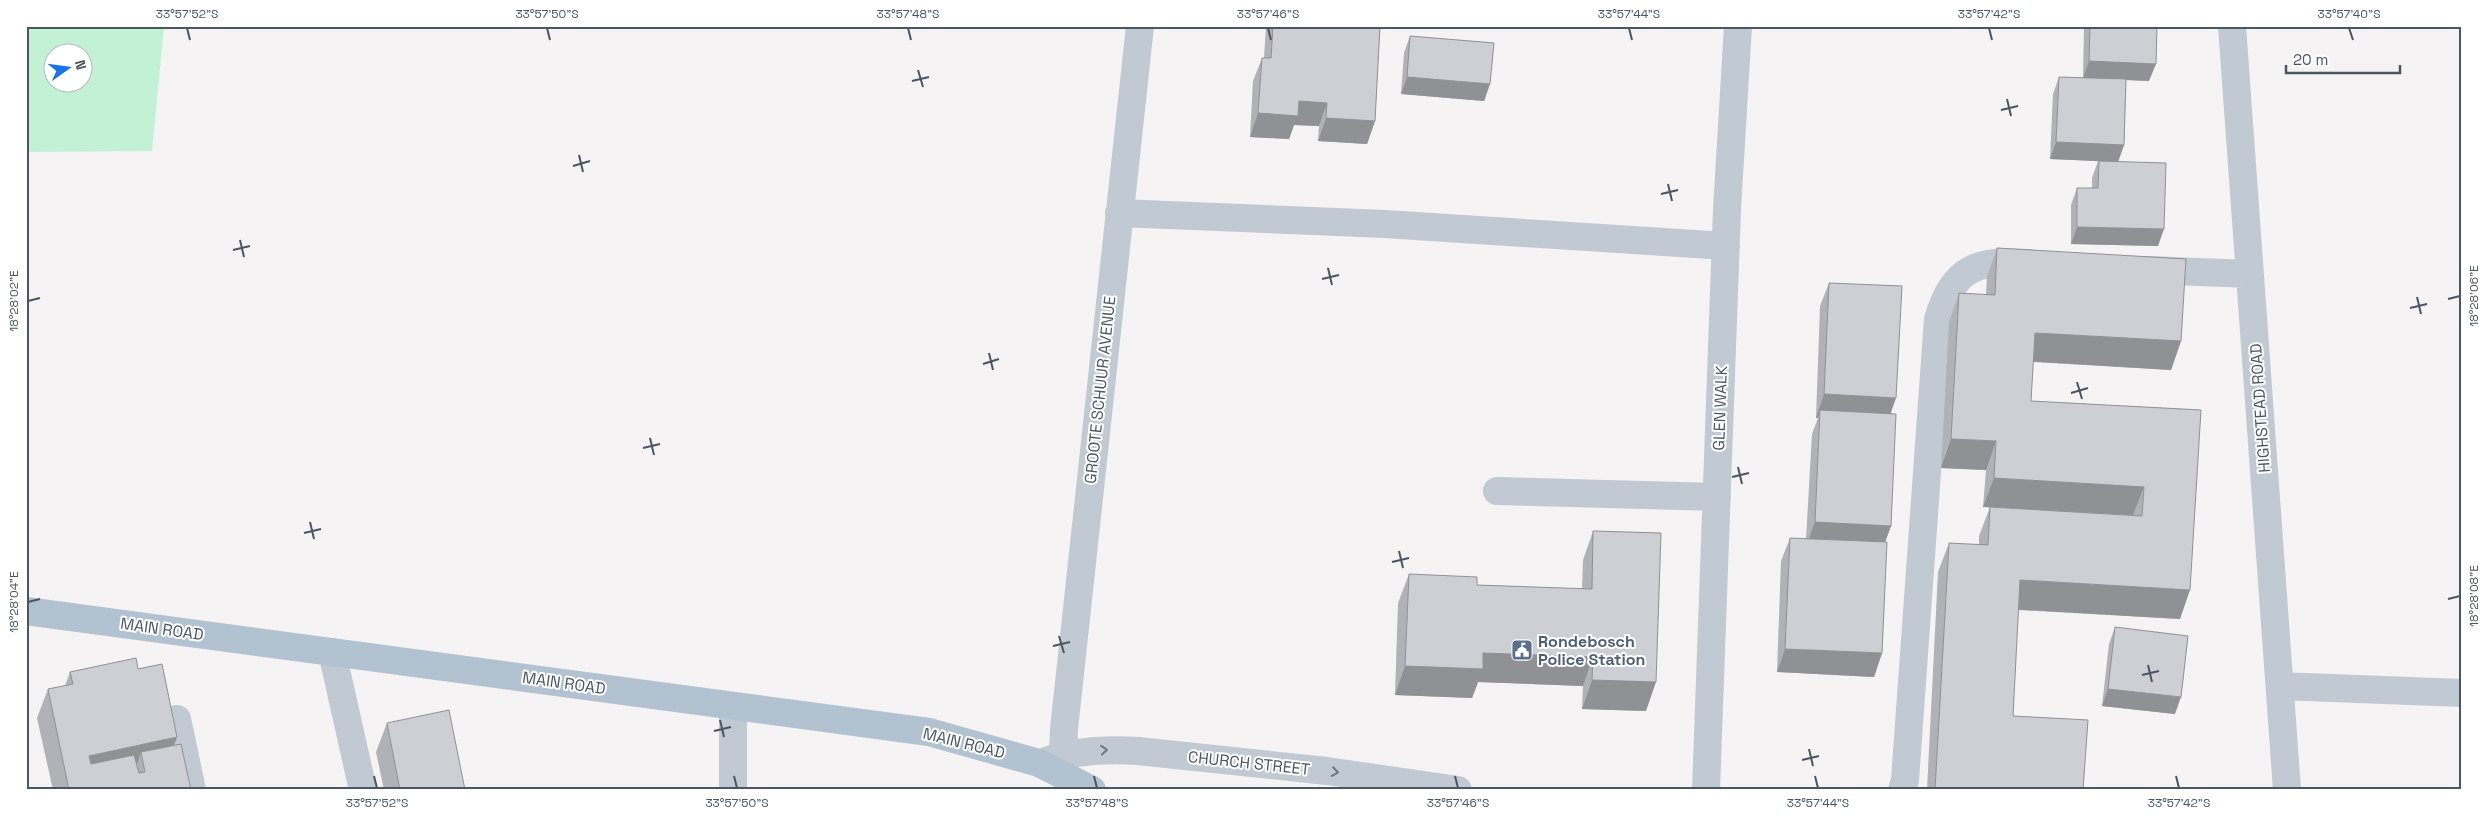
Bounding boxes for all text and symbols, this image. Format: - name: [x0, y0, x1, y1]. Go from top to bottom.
- text: 33°57'52"S: [156, 6, 218, 22]
- text: 33°57'50"S: [515, 6, 579, 22]
- text: 33°57'48"S: [877, 6, 939, 22]
- text: 33°57'46"S: [1237, 6, 1299, 22]
- text: 33°57'44"S: [1598, 6, 1660, 22]
- text: 33°57'42"S: [1958, 6, 2020, 22]
- text: 33°57'40"S: [2317, 6, 2381, 22]
- north arrow: [42, 42, 92, 92]
- scale bar: [2286, 42, 2399, 74]
- text: 20 m: [2293, 50, 2328, 69]
- text: N: [71, 58, 90, 72]
- text: 18°28'06"E: [2466, 265, 2482, 327]
- text: 18°28'02"E: [6, 270, 22, 332]
- street label: GROOTE SCHUUR AVENUE: [1080, 295, 1120, 485]
- street label: HIGHSTEAD ROAD: [2245, 343, 2275, 473]
- street label: GLEN WALK: [1708, 365, 1732, 451]
- text: 18°28'08"E: [2466, 565, 2482, 627]
- text: 18°28'04"E: [6, 571, 22, 633]
- street label: MAIN ROAD: [119, 613, 205, 645]
- place label: Rondebosch Police Station: [1538, 631, 1645, 670]
- public building icon: Rondebosch Police Station: [1510, 638, 1534, 662]
- street label: MAIN ROAD: [521, 667, 607, 699]
- street label: MAIN ROAD: [921, 723, 1007, 763]
- one-way arrow: [1100, 745, 1108, 756]
- street label: CHURCH STREET: [1187, 746, 1311, 780]
- one-way arrow: [1332, 766, 1340, 777]
- text: 33°57'52"S: [346, 795, 408, 811]
- text: 33°57'50"S: [705, 795, 769, 811]
- text: 33°57'48"S: [1066, 795, 1128, 811]
- text: 33°57'46"S: [1427, 795, 1489, 811]
- text: 33°57'44"S: [1787, 795, 1849, 811]
- text: 33°57'42"S: [2148, 795, 2210, 811]

